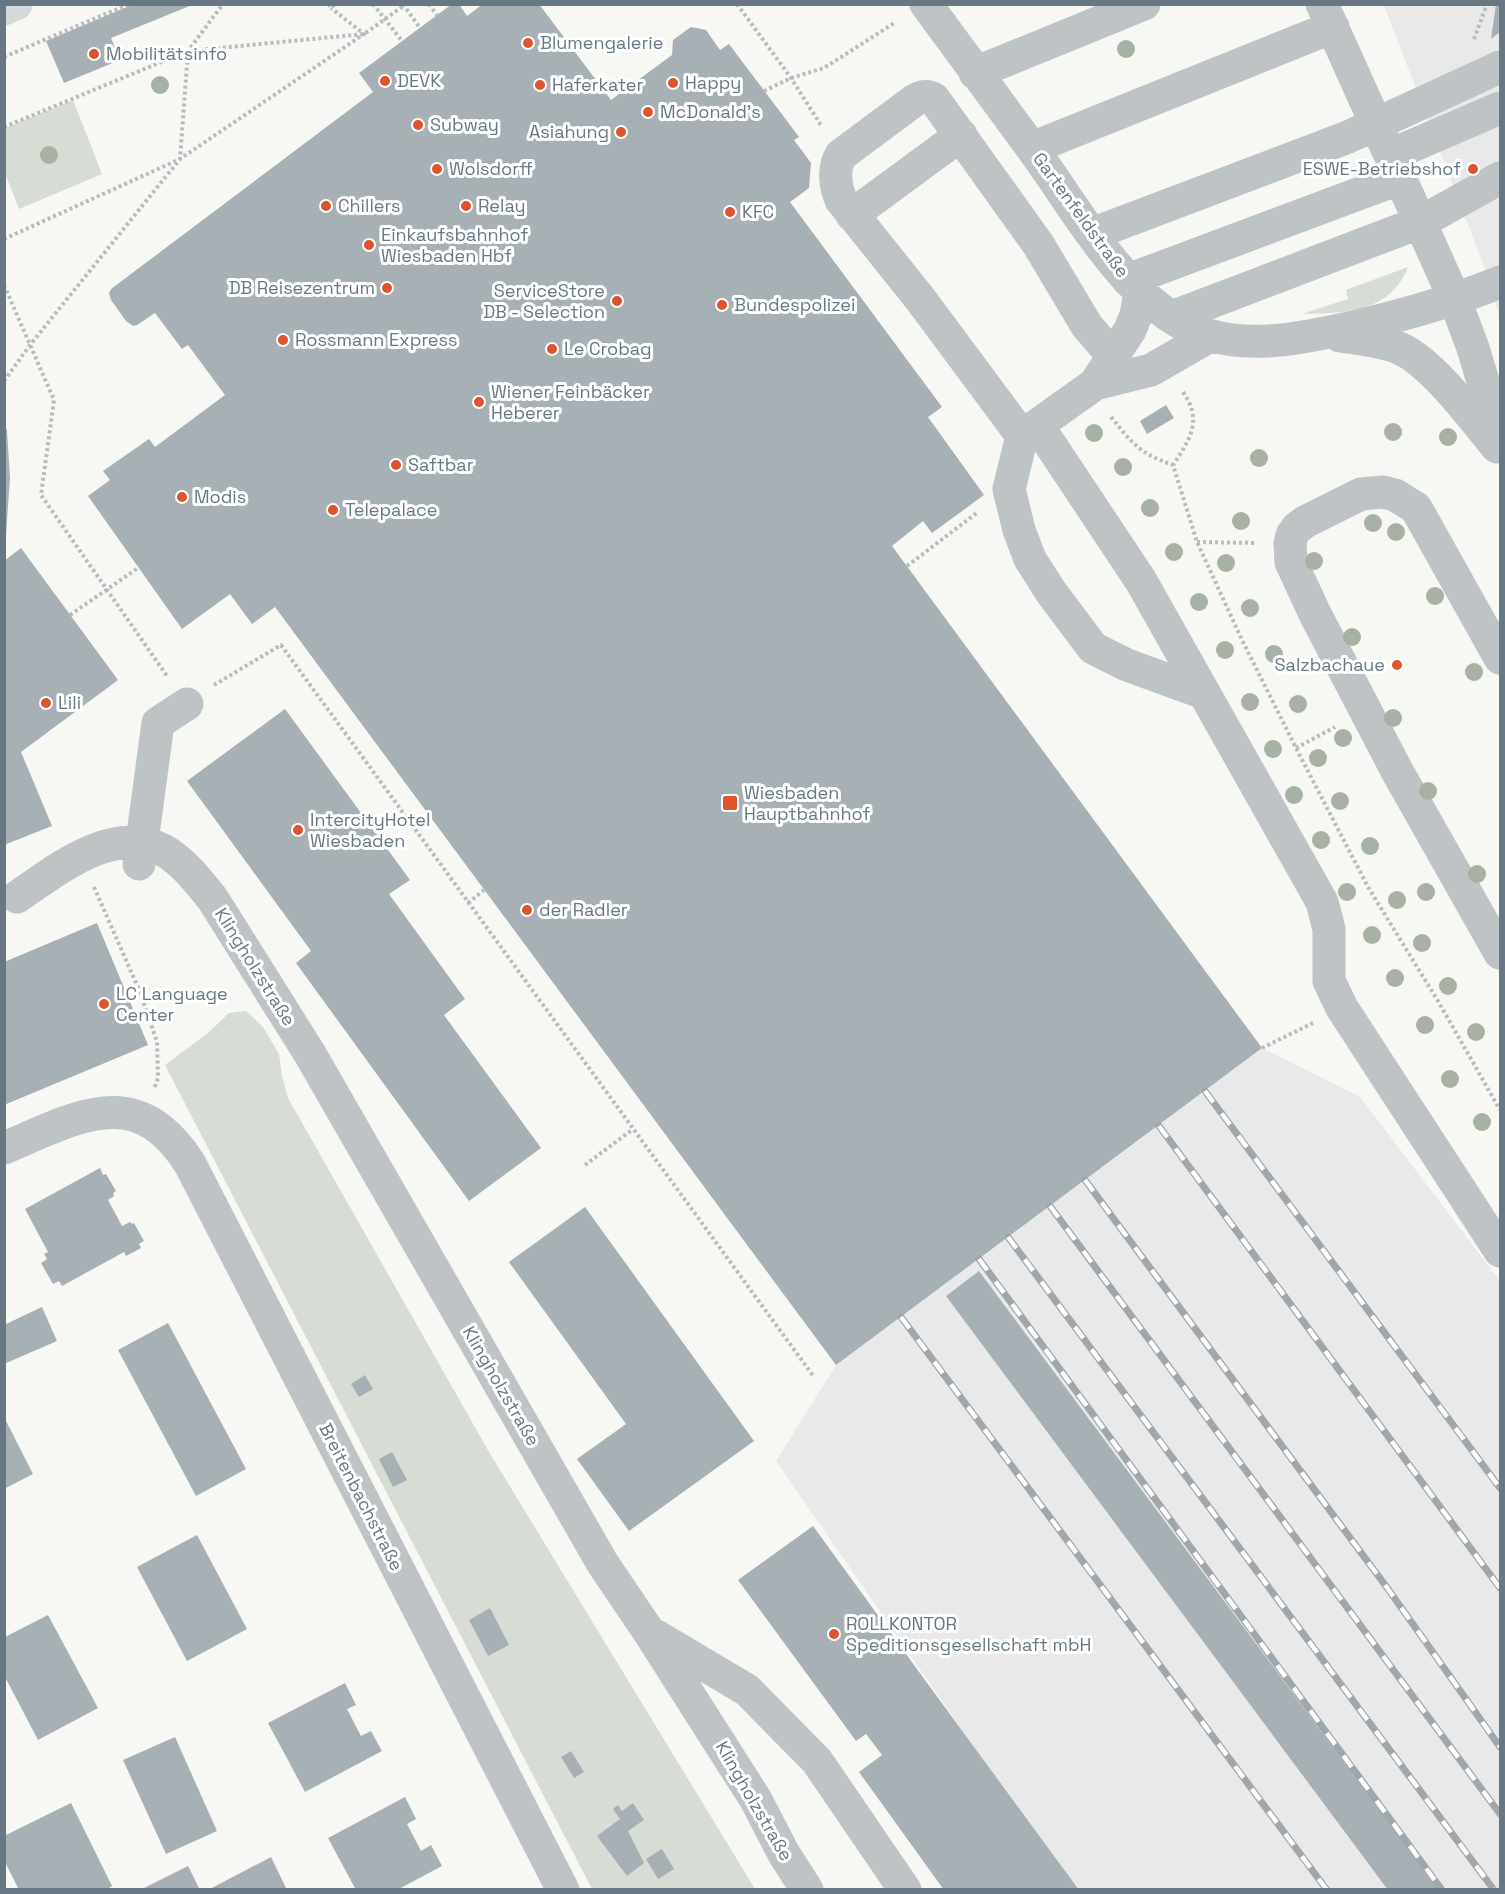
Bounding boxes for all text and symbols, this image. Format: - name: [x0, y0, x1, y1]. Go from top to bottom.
- place label: Blumengalerie: [540, 31, 663, 54]
- marker: Blumengalerie: [521, 36, 535, 50]
- place label: Mobilitätsinfo: [106, 42, 227, 65]
- marker: Mobilitätsinfo: [87, 47, 101, 61]
- place label: DEVK: [397, 69, 441, 92]
- place label: Happy: [685, 71, 741, 94]
- place label: Haferkater: [552, 73, 643, 96]
- marker: DEVK: [378, 74, 392, 88]
- marker: Happy: [666, 76, 680, 90]
- marker: Haferkater: [533, 78, 547, 92]
- place label: McDonald's: [660, 100, 761, 123]
- marker: McDonald's: [641, 105, 655, 119]
- place label: Subway: [430, 113, 499, 136]
- marker: Subway: [411, 118, 425, 132]
- place label: Asiahung: [529, 120, 609, 143]
- marker: Asiahung: [614, 125, 628, 139]
- street label: Gartenfeldstraße: [1028, 148, 1134, 282]
- place label: Wolsdorff: [449, 157, 533, 180]
- place label: ESWE-Betriebshof: [1303, 157, 1461, 180]
- marker: Wolsdorff: [430, 162, 444, 176]
- marker: ESWE-Betriebshof: [1466, 162, 1480, 176]
- place label: Chillers: [338, 194, 401, 217]
- place label: Relay: [478, 194, 526, 217]
- marker: Chillers: [319, 199, 333, 213]
- marker: Relay: [459, 199, 473, 213]
- place label: KFC: [742, 200, 774, 223]
- marker: KFC: [723, 205, 737, 219]
- place label: Einkaufsbahnhof Wiesbaden Hbf: [381, 223, 528, 267]
- marker: Einkaufsbahnhof Wiesbaden Hbf: [362, 238, 376, 252]
- place label: DB Reisezentrum: [229, 276, 375, 299]
- place label: ServiceStore DB - Selection: [483, 279, 605, 323]
- marker: DB Reisezentrum: [380, 281, 394, 295]
- place label: Bundespolizei: [734, 293, 855, 316]
- marker: ServiceStore DB - Selection: [610, 294, 624, 308]
- marker: Bundespolizei: [715, 298, 729, 312]
- place label: Rossmann Express: [295, 328, 457, 351]
- marker: Rossmann Express: [276, 333, 290, 347]
- place label: Le Crobag: [564, 337, 651, 360]
- marker: Le Crobag: [545, 342, 559, 356]
- place label: Wiener Feinbäcker Heberer: [491, 380, 650, 424]
- marker: Wiener Feinbäcker Heberer: [472, 395, 486, 409]
- place label: Saftbar: [408, 453, 474, 476]
- marker: Saftbar: [389, 458, 403, 472]
- place label: Modis: [194, 485, 246, 508]
- marker: Modis: [175, 490, 189, 504]
- place label: Telepalace: [345, 498, 437, 521]
- marker: Telepalace: [326, 503, 340, 517]
- place label: Salzbachaue: [1275, 653, 1385, 676]
- marker: Salzbachaue: [1390, 658, 1404, 672]
- place label: Lili: [58, 691, 81, 714]
- marker: Lili: [39, 696, 53, 710]
- place label: Wiesbaden Hauptbahnhof: [744, 781, 870, 825]
- marker: Wiesbaden Hauptbahnhof: [721, 794, 739, 812]
- place label: IntercityHotel Wiesbaden: [310, 808, 430, 852]
- marker: IntercityHotel Wiesbaden: [291, 823, 305, 837]
- place label: der Radler: [539, 898, 628, 921]
- marker: der Radler: [520, 903, 534, 917]
- street label: Klingholzstraße: [210, 904, 301, 1030]
- place label: LC Language Center: [116, 982, 228, 1026]
- marker: LC Language Center: [97, 997, 111, 1011]
- street label: Klingholzstraße: [458, 1322, 545, 1450]
- street label: Breitenbachstraße: [314, 1419, 409, 1575]
- place label: ROLLKONTOR Speditionsgesellschaft mbH: [846, 1612, 1091, 1656]
- marker: ROLLKONTOR Speditionsgesellschaft mbH: [827, 1627, 841, 1641]
- street label: Klingholzstraße: [711, 1737, 798, 1865]

